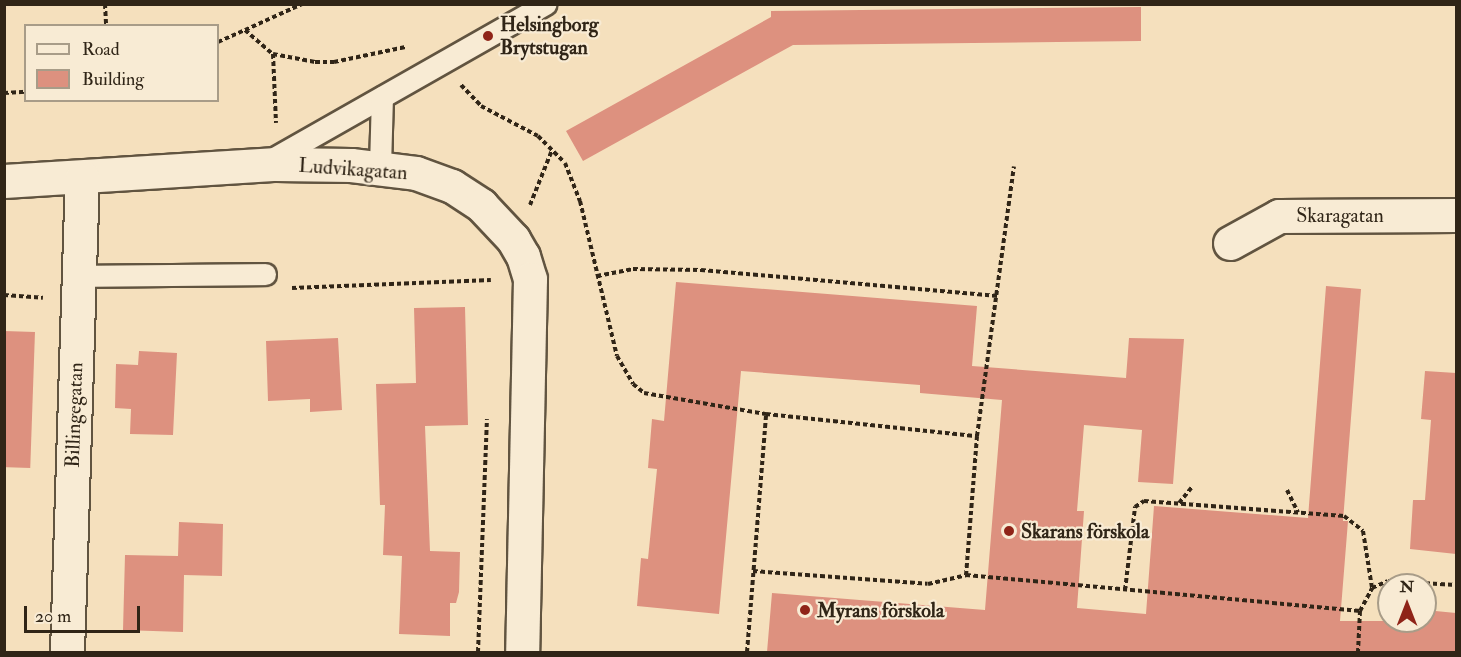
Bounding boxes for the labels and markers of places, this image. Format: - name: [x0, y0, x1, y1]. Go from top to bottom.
- place label: Helsingborg Brytstugan: [500, 13, 599, 60]
- marker: Helsingborg Brytstugan: [481, 29, 495, 43]
- place label: Skarans förskola: [1021, 519, 1149, 543]
- marker: Skarans förskola: [1002, 524, 1016, 538]
- place label: Myrans förskola: [817, 598, 944, 622]
- marker: Myrans förskola: [798, 603, 812, 617]

